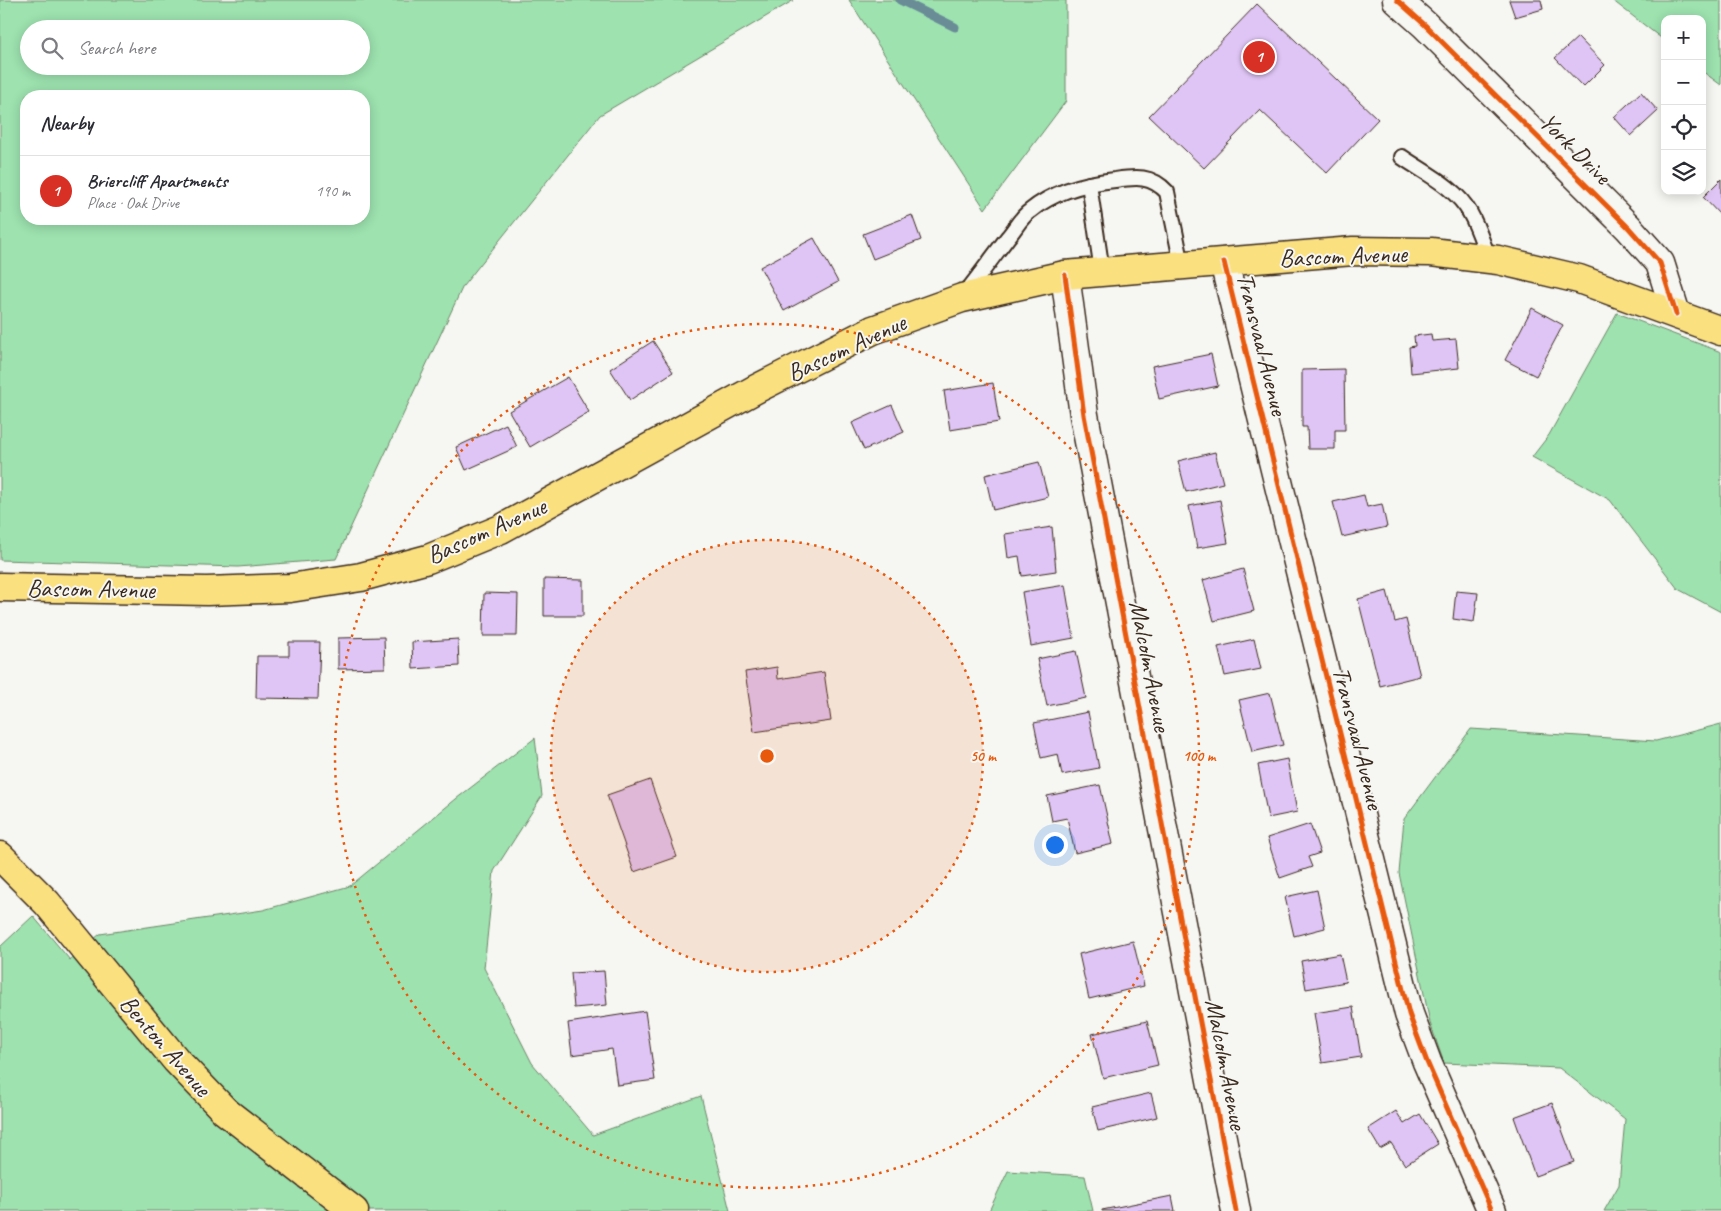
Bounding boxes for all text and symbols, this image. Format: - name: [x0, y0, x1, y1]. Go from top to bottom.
- map controls: [1661, 15, 1706, 195]
- button: +: [1661, 15, 1706, 60]
- search box: [20, 20, 370, 75]
- icon: search: [38, 34, 66, 62]
- text: Search here: [78, 36, 155, 60]
- pin: 1: [1243, 38, 1275, 76]
- button: −: [1661, 60, 1706, 105]
- button: locate: [1661, 105, 1706, 150]
- street label: York Drive: [1533, 106, 1619, 193]
- text: Nearby: [40, 110, 93, 136]
- button: layers: [1661, 150, 1706, 195]
- text: Briercliff Apartments: [87, 169, 227, 193]
- text: 1: [52, 181, 60, 201]
- text: 190 m: [316, 181, 350, 201]
- text: Place · Oak Drive: [87, 193, 179, 213]
- street label: Bascom Avenue: [1279, 238, 1409, 274]
- street label: Transvaal Avenue: [1229, 270, 1296, 420]
- street label: Bascom Avenue: [782, 306, 913, 389]
- street label: Bascom Avenue: [422, 490, 553, 571]
- street label: Bascom Avenue: [27, 572, 157, 606]
- street label: Malcolm Avenue: [1122, 598, 1179, 736]
- street label: Transvaal Avenue: [1325, 664, 1392, 814]
- centre of rings: [758, 747, 776, 765]
- text: 50 m: [970, 747, 997, 766]
- text: 100 m: [1183, 747, 1217, 766]
- your location: [1042, 832, 1068, 858]
- street label: Benton Avenue: [112, 988, 219, 1104]
- street label: Malcolm Avenue: [1198, 996, 1255, 1134]

